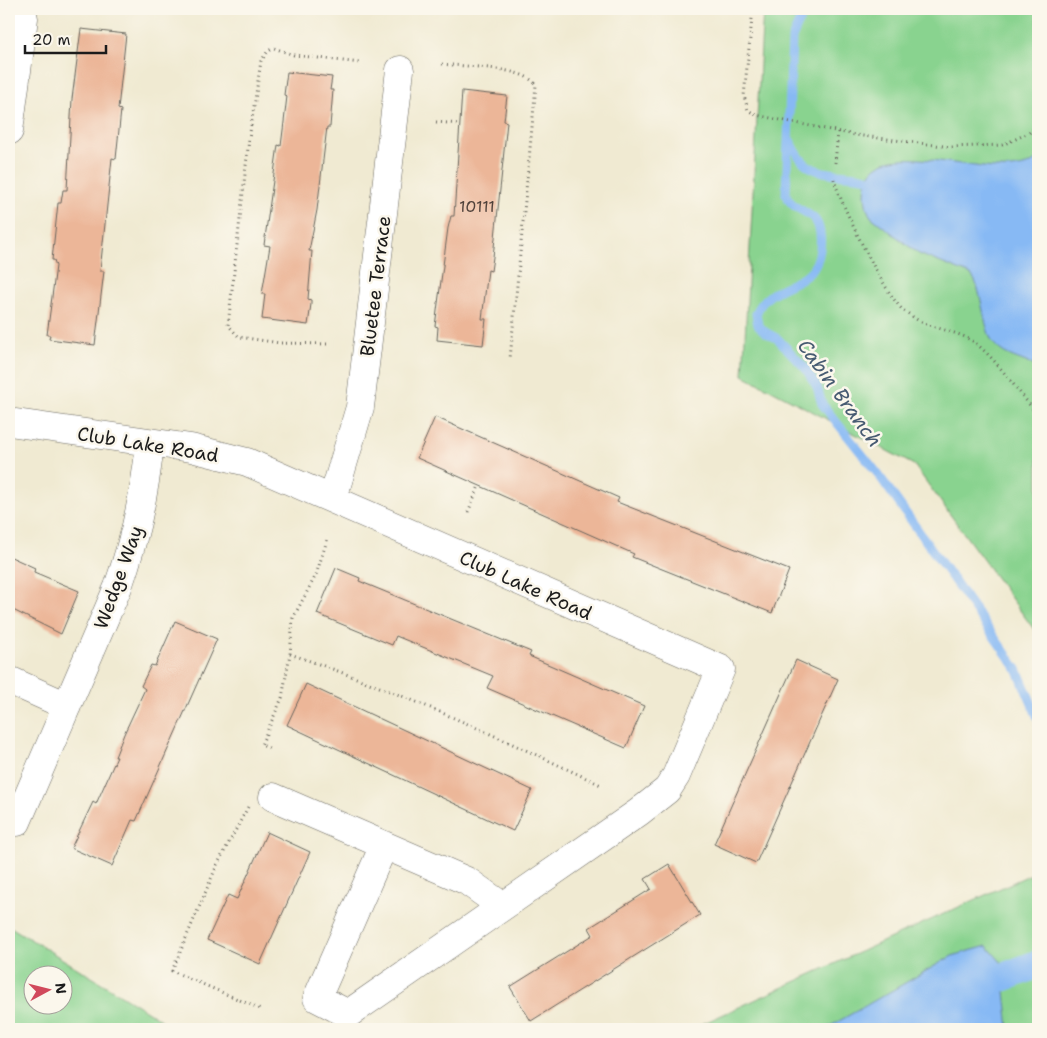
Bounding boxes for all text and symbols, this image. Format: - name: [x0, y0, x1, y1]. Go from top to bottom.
- scale bar: [25, 22, 106, 54]
- text: 20 m: [32, 30, 71, 50]
- house number: 10111: [459, 196, 495, 217]
- street label: Bluetee Terrace: [354, 214, 397, 358]
- water label: Cabin Branch: [792, 334, 888, 452]
- street label: Club Lake Road: [75, 421, 220, 468]
- street label: Wedge Way: [88, 522, 149, 632]
- street label: Club Lake Road: [456, 545, 596, 626]
- north arrow: [22, 966, 72, 1016]
- text: N: [51, 982, 71, 995]

